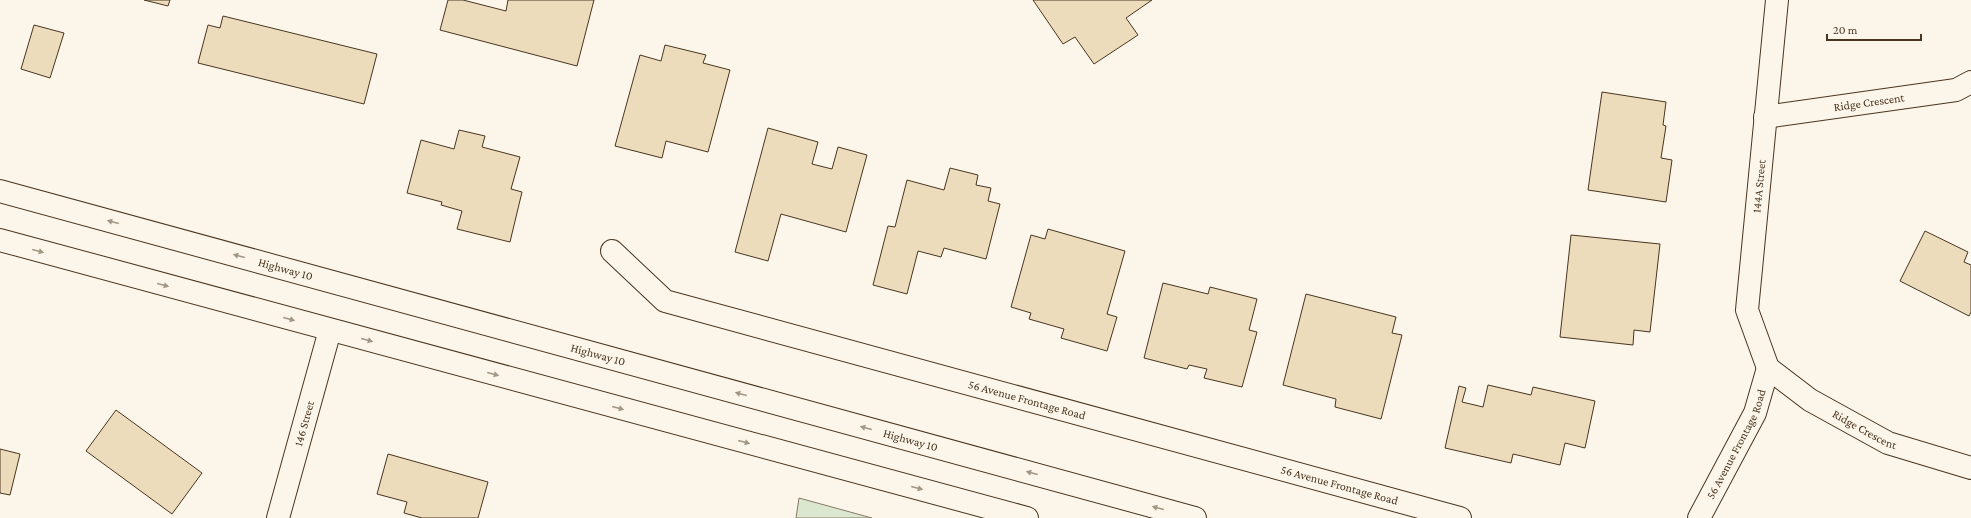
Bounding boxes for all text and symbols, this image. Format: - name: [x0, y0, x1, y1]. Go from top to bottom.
- scale bar: [1827, 16, 1921, 42]
- text: 20 m: [1833, 23, 1858, 37]
- street label: Ridge Crescent: [1833, 90, 1906, 114]
- street label: 144A Street: [1749, 158, 1769, 214]
- one-way arrow: [107, 219, 119, 225]
- one-way arrow: [31, 248, 44, 254]
- one-way arrow: [232, 253, 244, 259]
- street label: Highway 10: [257, 255, 315, 283]
- one-way arrow: [157, 282, 169, 288]
- one-way arrow: [282, 316, 295, 322]
- one-way arrow: [362, 337, 374, 343]
- street label: Highway 10: [569, 340, 627, 369]
- one-way arrow: [487, 371, 499, 377]
- street label: 56 Avenue Frontage Road: [967, 377, 1088, 423]
- street label: 56 Avenue Frontage Road: [1703, 387, 1769, 501]
- one-way arrow: [735, 390, 747, 396]
- street label: 146 Street: [291, 398, 317, 448]
- one-way arrow: [612, 405, 625, 411]
- street label: Ridge Crescent: [1830, 407, 1899, 453]
- one-way arrow: [860, 425, 872, 431]
- street label: Highway 10: [882, 426, 940, 454]
- one-way arrow: [738, 439, 750, 445]
- street label: 56 Avenue Frontage Road: [1279, 462, 1400, 508]
- one-way arrow: [1026, 470, 1039, 476]
- one-way arrow: [911, 486, 924, 492]
- one-way arrow: [1151, 505, 1163, 511]

